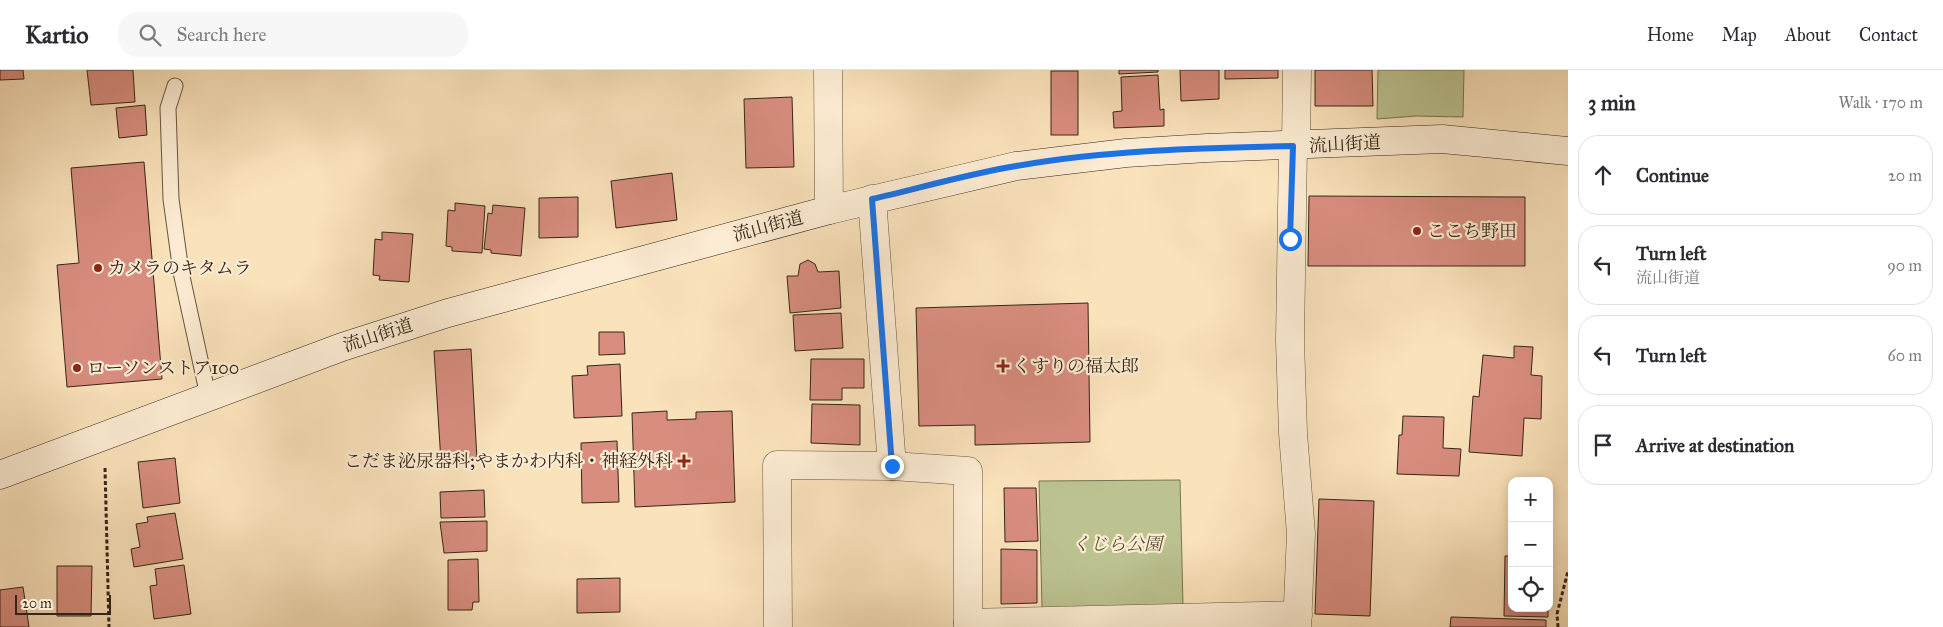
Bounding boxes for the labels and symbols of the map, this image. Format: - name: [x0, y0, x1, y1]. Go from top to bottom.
- street label: 流山街道: [1308, 131, 1382, 157]
- street label: 流山街道: [730, 206, 806, 246]
- place label: ここち野田: [1427, 220, 1517, 242]
- marker: ここち野田: [1411, 225, 1423, 237]
- route start: [1279, 228, 1302, 251]
- place label: カメラのキタムラ: [108, 257, 252, 279]
- marker: カメラのキタムラ: [92, 262, 104, 274]
- street label: 流山街道: [340, 313, 416, 357]
- place label: くすりの福太郎: [1013, 355, 1139, 377]
- place label: ローソンストア100: [87, 357, 239, 379]
- marker: くすりの福太郎: [997, 360, 1009, 372]
- marker: ローソンストア100: [71, 362, 83, 374]
- place label: こだま泌尿器科;やまかわ内科・神経外科: [344, 450, 673, 472]
- marker: こだま泌尿器科;やまかわ内科・神経外科: [677, 454, 691, 468]
- route end: [881, 455, 904, 478]
- park label: くじら公園: [1072, 533, 1165, 555]
- scale bar: [15, 592, 111, 615]

